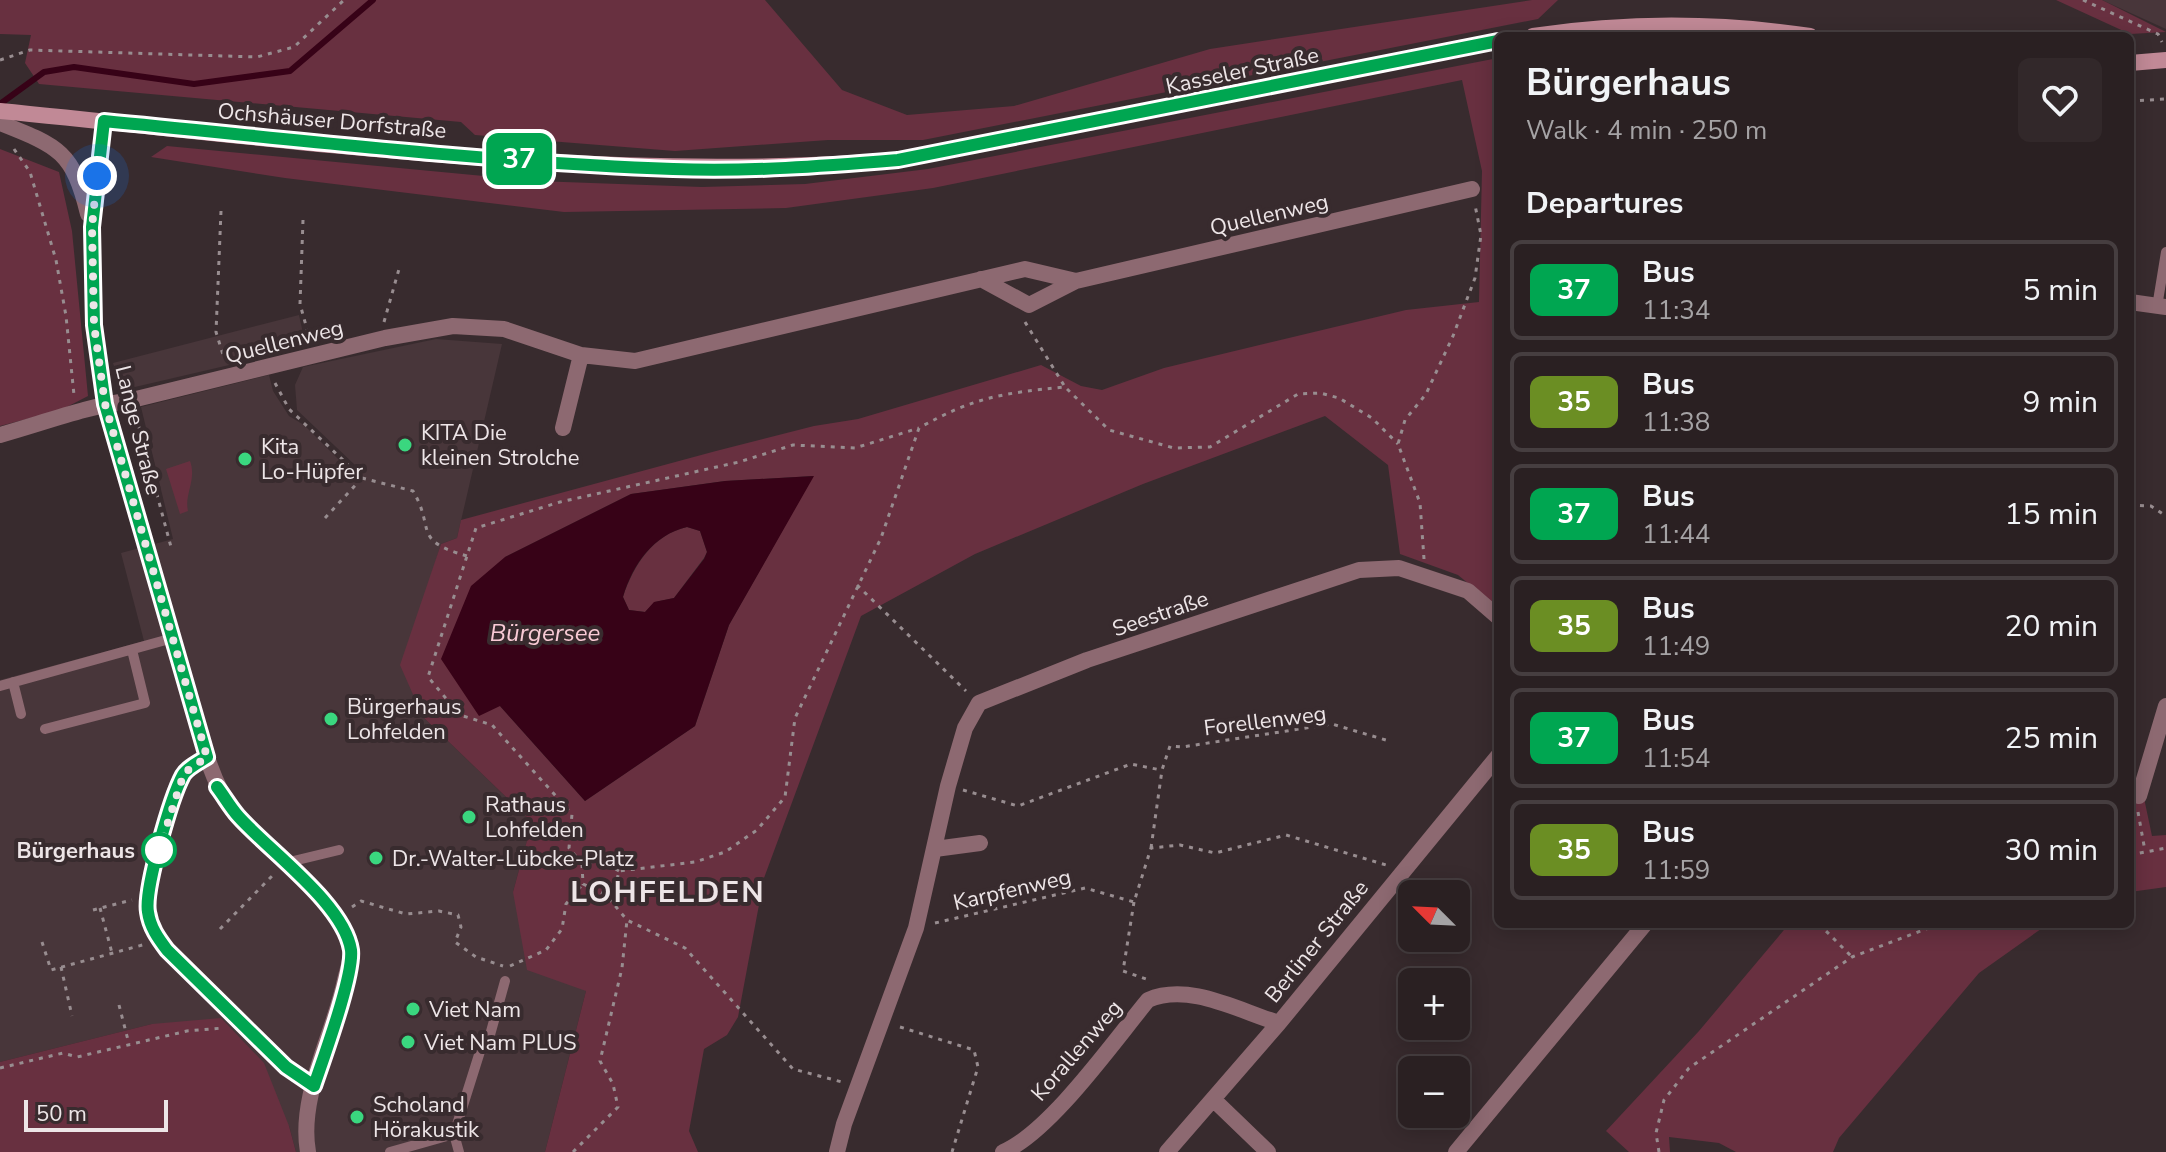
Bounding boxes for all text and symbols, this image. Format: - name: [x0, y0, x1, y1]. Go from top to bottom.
- street label: Kasseler Straße: [1163, 40, 1322, 102]
- text: Bürgerhaus: [1526, 57, 1731, 108]
- button: heart: [2018, 58, 2102, 142]
- street label: Ochshäuser Dorfstraße: [216, 96, 448, 146]
- text: Walk · 4 min · 250 m: [1526, 113, 1767, 148]
- line badge: 37: [483, 133, 555, 185]
- text: 37: [502, 140, 536, 178]
- your location: [77, 156, 117, 196]
- text: Departures: [1526, 183, 1683, 224]
- street label: Quellenweg: [1207, 187, 1331, 243]
- text: Bus: [1642, 252, 1695, 293]
- text: 5 min: [2023, 270, 2098, 311]
- text: 37: [1557, 271, 1591, 309]
- text: 11:34: [1642, 293, 1710, 328]
- street label: Quellenweg: [222, 313, 347, 371]
- street label: Lange Straße: [107, 362, 169, 498]
- text: Bus: [1642, 364, 1695, 405]
- text: 9 min: [2023, 382, 2098, 423]
- text: 35: [1557, 383, 1591, 421]
- text: 11:38: [1642, 405, 1710, 440]
- place label: KITA Die kleinen Strolche: [421, 418, 580, 473]
- place label: Kita Lo-Hüpfer: [261, 432, 363, 487]
- marker: KITA Die kleinen Strolche: [396, 436, 414, 454]
- marker: Kita Lo-Hüpfer: [236, 450, 254, 468]
- text: Bus: [1642, 476, 1695, 517]
- text: 15 min: [2005, 494, 2098, 535]
- text: 37: [1557, 495, 1591, 533]
- text: 11:44: [1642, 517, 1710, 552]
- street label: Seestraße: [1108, 584, 1212, 644]
- text: Bus: [1642, 588, 1695, 629]
- text: 20 min: [2005, 606, 2098, 647]
- text: 35: [1557, 607, 1591, 645]
- water label: Bürgersee: [490, 617, 600, 649]
- text: 11:49: [1642, 629, 1710, 664]
- place label: Bürgerhaus Lohfelden: [347, 692, 462, 747]
- street label: Forellenweg: [1202, 699, 1328, 743]
- text: Bus: [1642, 700, 1695, 741]
- marker: Bürgerhaus Lohfelden: [322, 710, 340, 728]
- text: 25 min: [2005, 718, 2098, 759]
- text: 37: [1557, 719, 1591, 757]
- text: 11:54: [1642, 741, 1710, 776]
- place label: Rathaus Lohfelden: [485, 790, 584, 845]
- marker: Rathaus Lohfelden: [460, 808, 478, 826]
- text: Bus: [1642, 812, 1695, 853]
- text: 30 min: [2005, 830, 2098, 871]
- text: 35: [1557, 831, 1591, 869]
- marker: Bürgerhaus: [142, 833, 176, 867]
- place label: Bürgerhaus: [16, 836, 135, 866]
- place label: Dr.-Walter-Lübcke-Platz: [392, 844, 634, 874]
- marker: Dr.-Walter-Lübcke-Platz: [367, 849, 385, 867]
- text: 11:59: [1642, 853, 1710, 888]
- street label: Karpfenweg: [950, 862, 1074, 918]
- district label: LOHFELDEN: [570, 872, 766, 913]
- street label: Berliner Straße: [1258, 874, 1376, 1009]
- north arrow: [1398, 880, 1470, 952]
- map controls: [1398, 880, 1470, 1128]
- button: +: [1398, 968, 1470, 1040]
- street label: Korallenweg: [1024, 994, 1129, 1108]
- place label: Viet Nam: [428, 995, 521, 1025]
- marker: Viet Nam: [404, 1000, 422, 1018]
- place label: Viet Nam PLUS: [423, 1028, 577, 1058]
- marker: Viet Nam PLUS: [399, 1033, 417, 1051]
- button: −: [1398, 1056, 1470, 1128]
- place label: Scholand Hörakustik: [373, 1090, 480, 1145]
- scale bar: [24, 1096, 168, 1132]
- text: 50 m: [36, 1099, 87, 1129]
- marker: Scholand Hörakustik: [348, 1108, 366, 1126]

